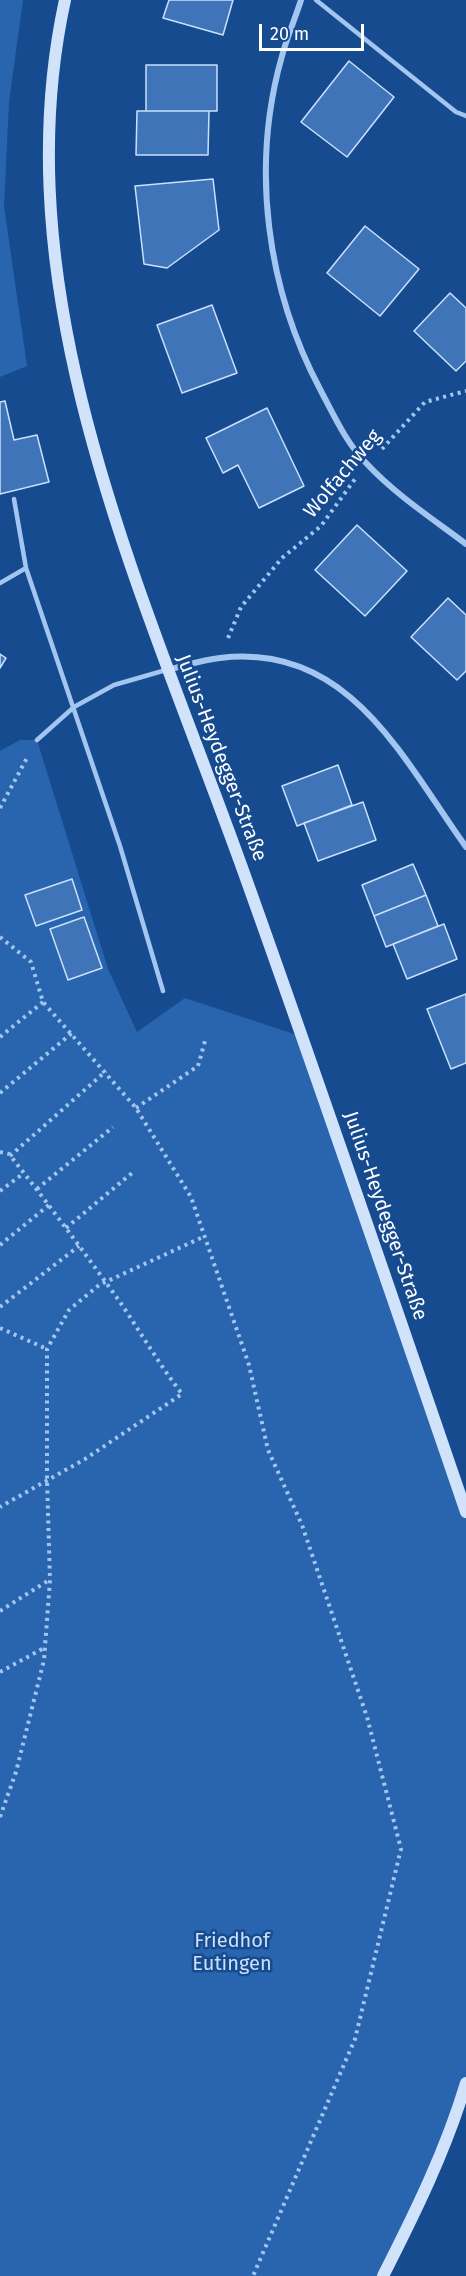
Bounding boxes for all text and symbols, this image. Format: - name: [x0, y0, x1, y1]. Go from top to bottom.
- scale bar: [262, 12, 367, 50]
- text: 20 m: [270, 23, 309, 45]
- street label: Wolfachweg: [299, 425, 387, 523]
- street label: Julius-Heydegger-Straße: [170, 651, 272, 865]
- street label: Julius-Heydegger-Straße: [338, 1108, 432, 1324]
- park label: Friedhof Eutingen: [192, 1929, 272, 1976]

